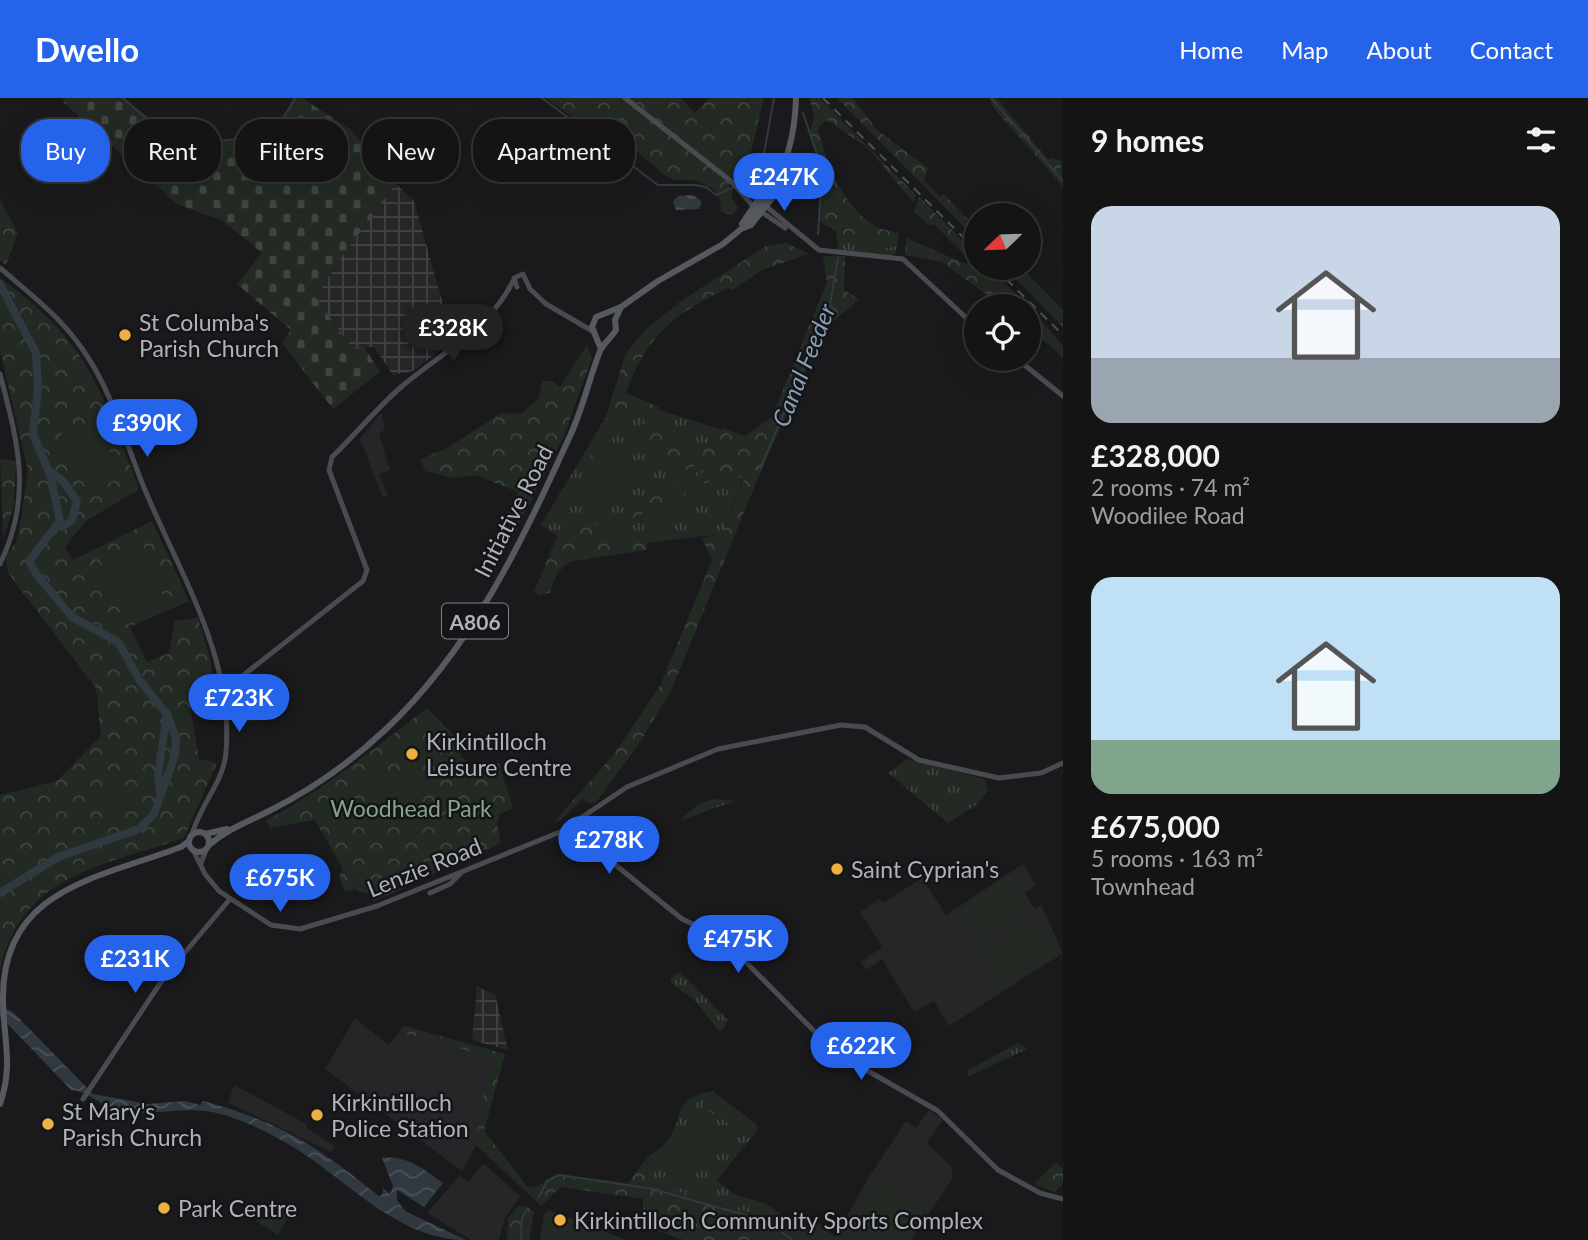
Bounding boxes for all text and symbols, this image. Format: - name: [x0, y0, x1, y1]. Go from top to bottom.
- text: Dwello: [35, 29, 139, 69]
- text: Home: [1179, 35, 1243, 64]
- text: Map: [1281, 35, 1329, 64]
- text: About: [1367, 35, 1432, 64]
- text: Contact: [1470, 35, 1553, 64]
- chip: Buy: [21, 119, 110, 182]
- chip: Rent: [124, 119, 221, 182]
- chip: Filters: [235, 119, 348, 182]
- chip: New: [362, 119, 459, 182]
- chip: Apartment: [473, 119, 635, 182]
- icon: filters: [1522, 121, 1560, 159]
- text: 9 homes: [1091, 122, 1204, 158]
- pin: £247K: [735, 153, 833, 213]
- text: £247K: [749, 162, 819, 190]
- north arrow: [964, 203, 1041, 280]
- map controls: [964, 203, 1041, 371]
- icon: home: [1263, 252, 1389, 378]
- button: locate: [964, 294, 1041, 371]
- water label: Canal Feeder: [765, 299, 841, 431]
- pin: £328K: [404, 304, 502, 364]
- place label: St Columba's Parish Church: [139, 308, 279, 362]
- text: £328K: [418, 313, 488, 341]
- marker: St Columba's Parish Church: [117, 327, 133, 343]
- pin: £390K: [98, 400, 196, 459]
- text: £390K: [112, 408, 182, 436]
- text: £328,000: [1091, 437, 1220, 473]
- street label: Initiative Road: [468, 440, 558, 582]
- text: 2 rooms · 74 m²: [1091, 473, 1250, 501]
- text: Woodilee Road: [1091, 501, 1245, 529]
- road number: A806: [442, 603, 508, 638]
- icon: home: [1263, 623, 1389, 749]
- pin: £723K: [190, 674, 288, 734]
- text: £723K: [204, 683, 274, 711]
- place label: Kirkintilloch Leisure Centre: [426, 727, 572, 781]
- marker: Kirkintilloch Leisure Centre: [404, 746, 420, 762]
- park label: Woodhead Park: [330, 794, 492, 822]
- text: £675,000: [1091, 808, 1220, 844]
- pin: £278K: [560, 816, 658, 876]
- text: £278K: [574, 825, 644, 853]
- street label: Lenzie Road: [363, 831, 485, 903]
- text: 5 rooms · 163 m²: [1091, 844, 1263, 872]
- pin: £675K: [231, 854, 329, 914]
- place label: Saint Cyprian's: [851, 855, 999, 883]
- marker: Saint Cyprian's: [829, 861, 845, 877]
- text: £675K: [245, 863, 315, 891]
- text: Townhead: [1091, 872, 1195, 900]
- pin: £475K: [689, 916, 787, 975]
- text: £475K: [703, 924, 773, 952]
- pin: £231K: [86, 936, 184, 995]
- text: £231K: [100, 944, 170, 972]
- pin: £622K: [812, 1023, 910, 1082]
- text: £622K: [826, 1031, 896, 1059]
- place label: Kirkintilloch Police Station: [331, 1088, 469, 1142]
- place label: St Mary's Parish Church: [62, 1097, 202, 1151]
- marker: Kirkintilloch Police Station: [309, 1107, 325, 1123]
- marker: St Mary's Parish Church: [40, 1116, 56, 1132]
- place label: Park Centre: [178, 1194, 297, 1222]
- marker: Park Centre: [156, 1200, 172, 1216]
- place label: Kirkintilloch Community Sports Complex: [574, 1206, 983, 1234]
- marker: Kirkintilloch Community Sports Complex: [552, 1212, 568, 1228]

